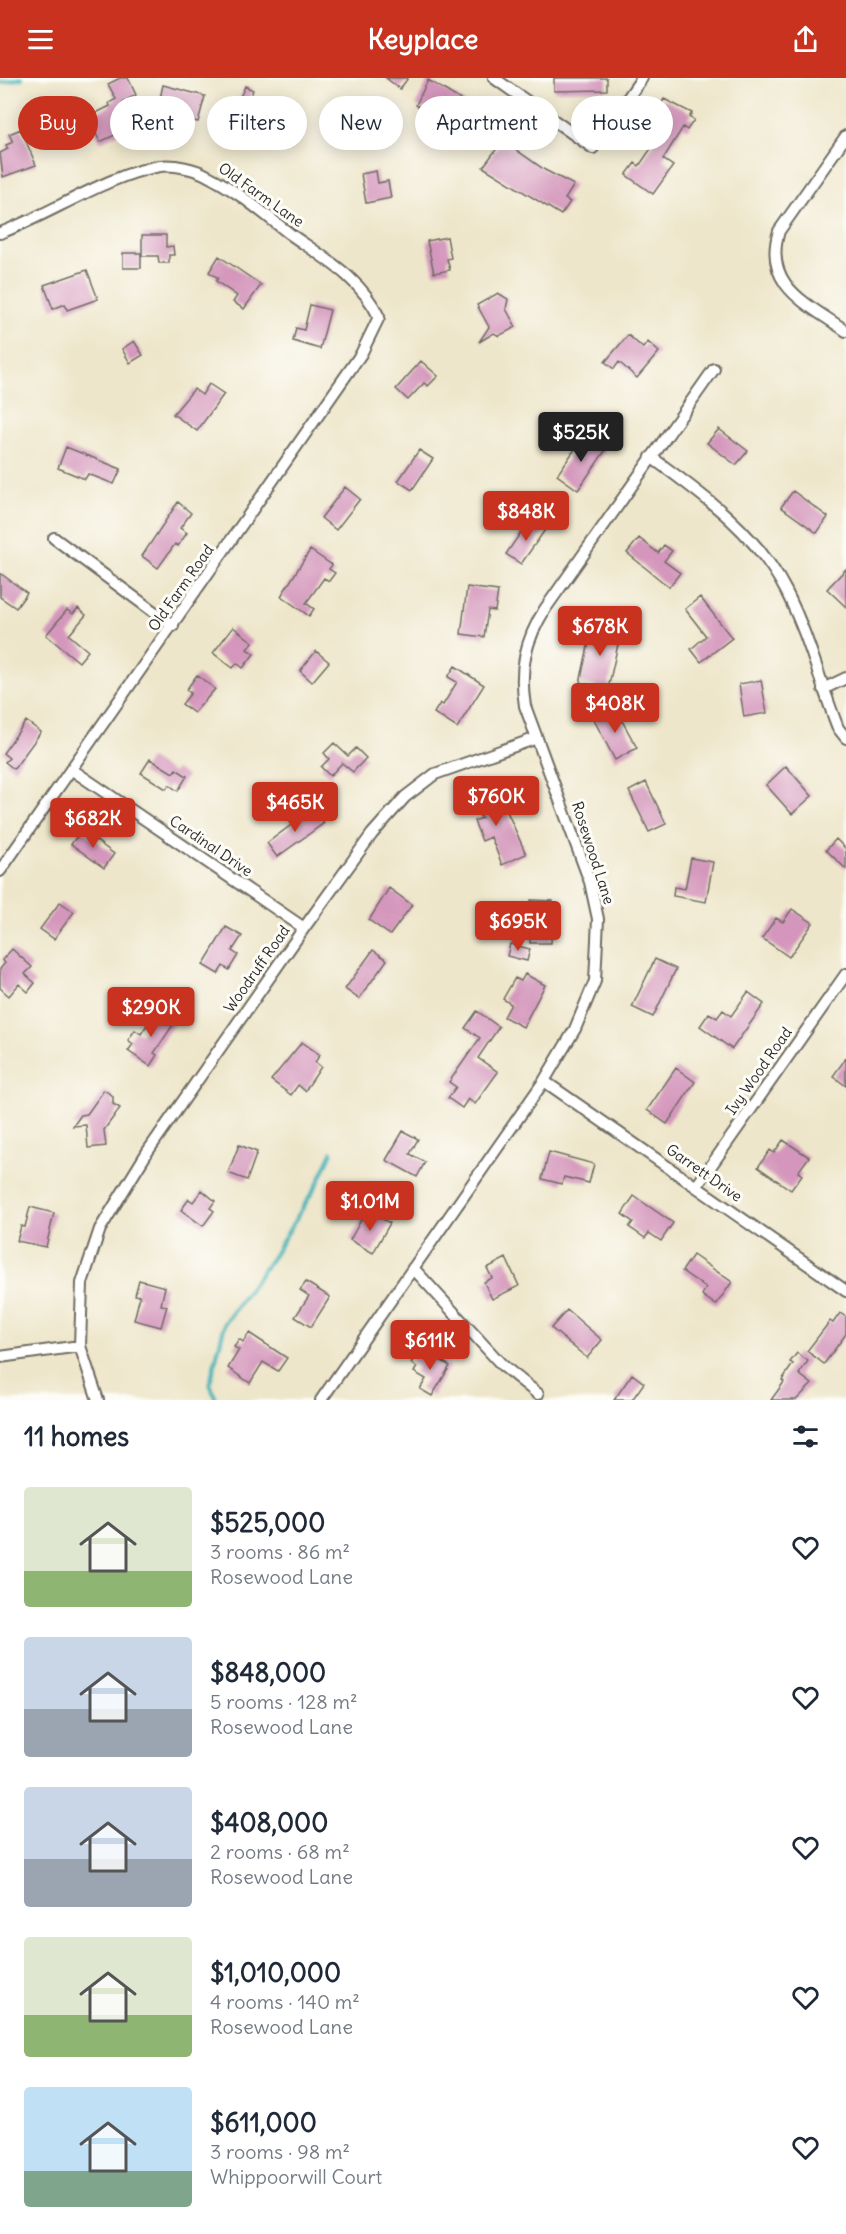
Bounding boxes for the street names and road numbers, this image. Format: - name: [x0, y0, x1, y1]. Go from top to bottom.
- street label: Old Farm Lane: [215, 158, 308, 231]
- street label: Old Farm Road: [144, 540, 218, 635]
- street label: Rosewood Lane: [568, 799, 619, 907]
- street label: Cardinal Drive: [166, 811, 256, 880]
- street label: Woodruff Road: [219, 921, 294, 1016]
- street label: Ivy Wood Road: [721, 1023, 796, 1118]
- street label: Garrett Drive: [663, 1139, 746, 1206]

